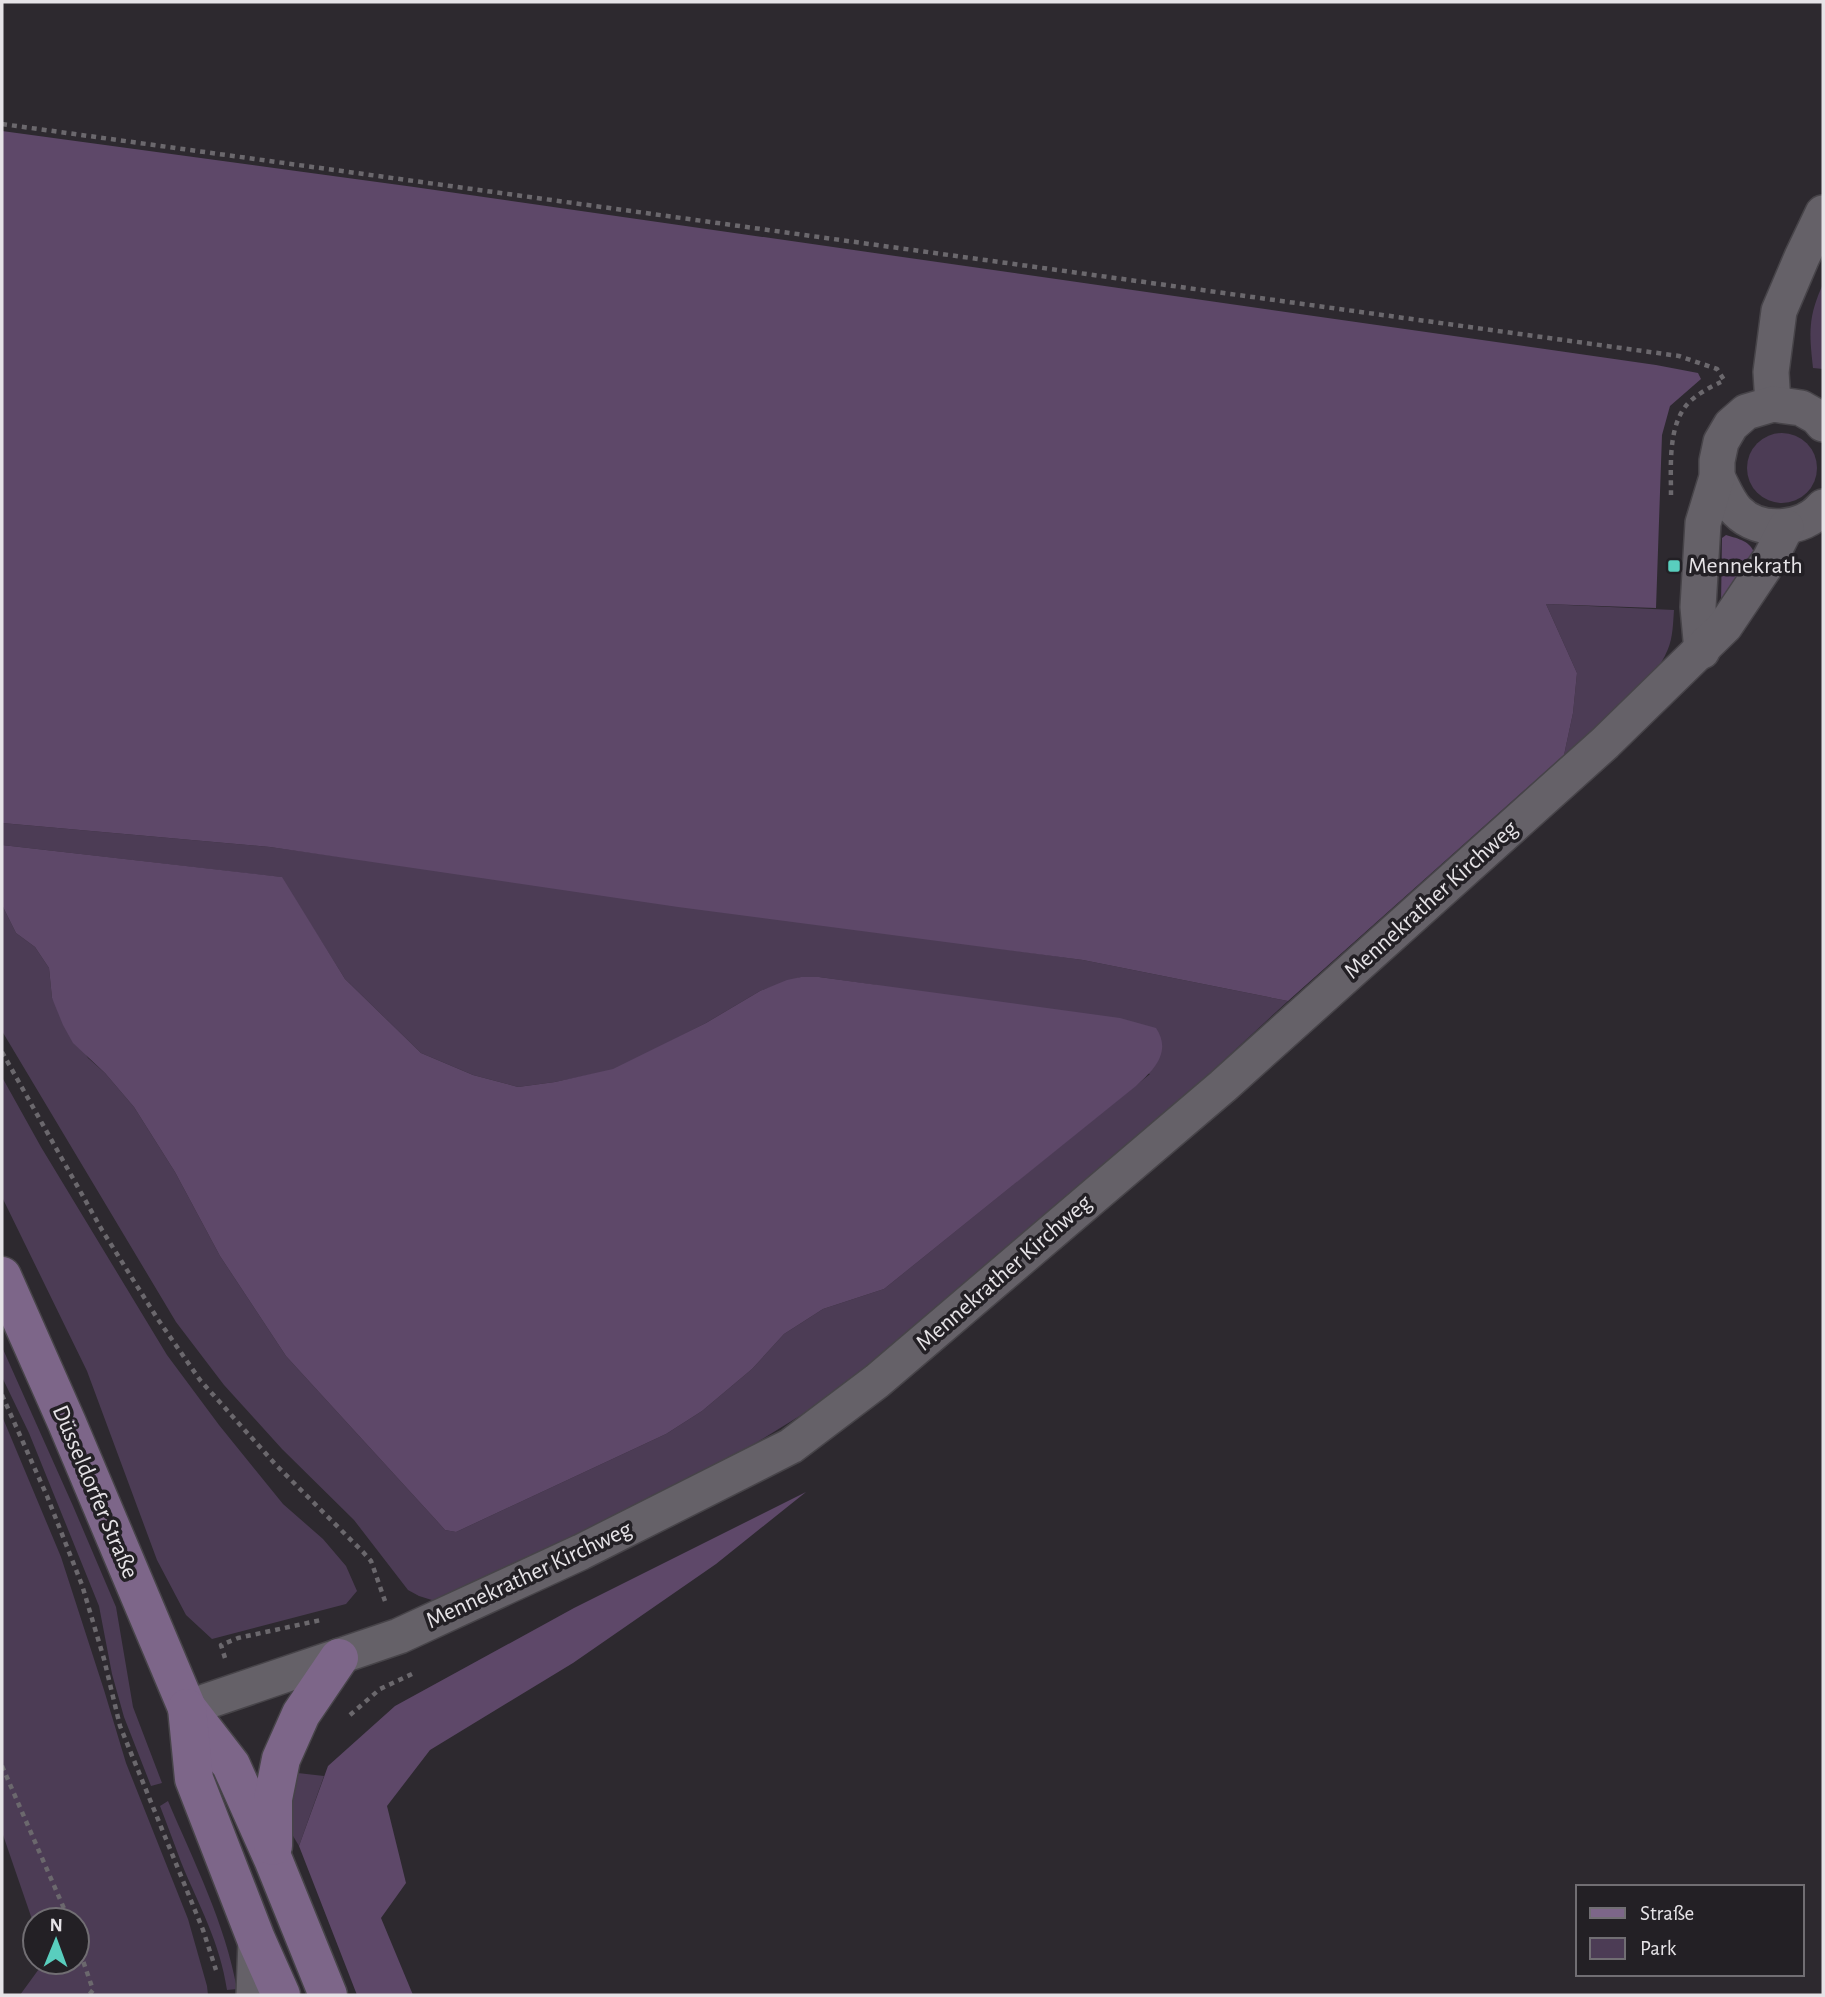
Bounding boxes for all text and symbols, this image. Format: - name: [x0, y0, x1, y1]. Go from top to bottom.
- place label: Mennekrath: [1688, 554, 1803, 578]
- marker: Mennekrath: [1666, 558, 1682, 574]
- street label: Mennekrather Kirchweg: [1340, 816, 1522, 984]
- street label: Mennekrather Kirchweg: [912, 1190, 1097, 1355]
- street label: Düsseldorfer Straße: [48, 1402, 142, 1582]
- street label: Mennekrather Kirchweg: [422, 1517, 636, 1633]
- legend: [1576, 1885, 1804, 1976]
- text: Straße: [1640, 1903, 1694, 1924]
- north arrow: [21, 1906, 91, 1976]
- text: N: [49, 1916, 63, 1935]
- text: Park: [1640, 1938, 1677, 1959]

